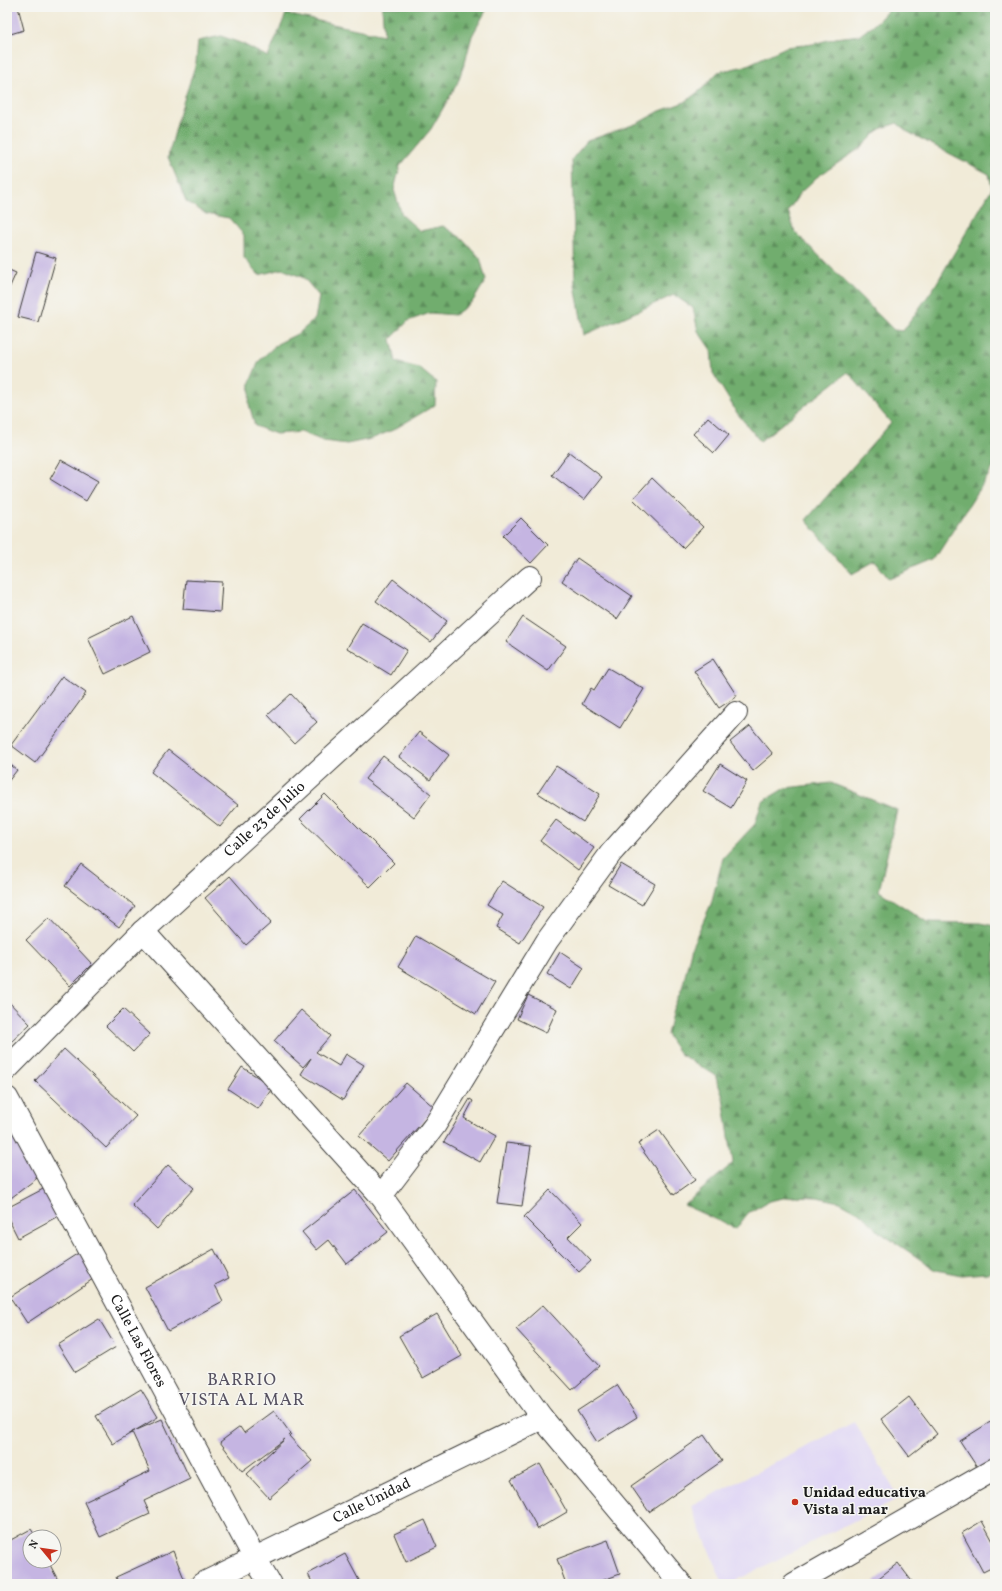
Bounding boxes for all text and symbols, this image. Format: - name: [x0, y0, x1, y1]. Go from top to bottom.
- street label: Calle 23 de Julio: [220, 777, 310, 862]
- street label: Calle Las Flores: [104, 1291, 171, 1391]
- district label: BARRIO VISTA AL MAR: [179, 1369, 305, 1412]
- street label: Calle Unidad: [329, 1473, 414, 1529]
- place label: Unidad educativa Vista al mar: [803, 1483, 926, 1521]
- marker: Unidad educativa Vista al mar: [790, 1497, 800, 1507]
- north arrow: [22, 1529, 62, 1569]
- text: N: [26, 1538, 43, 1552]

